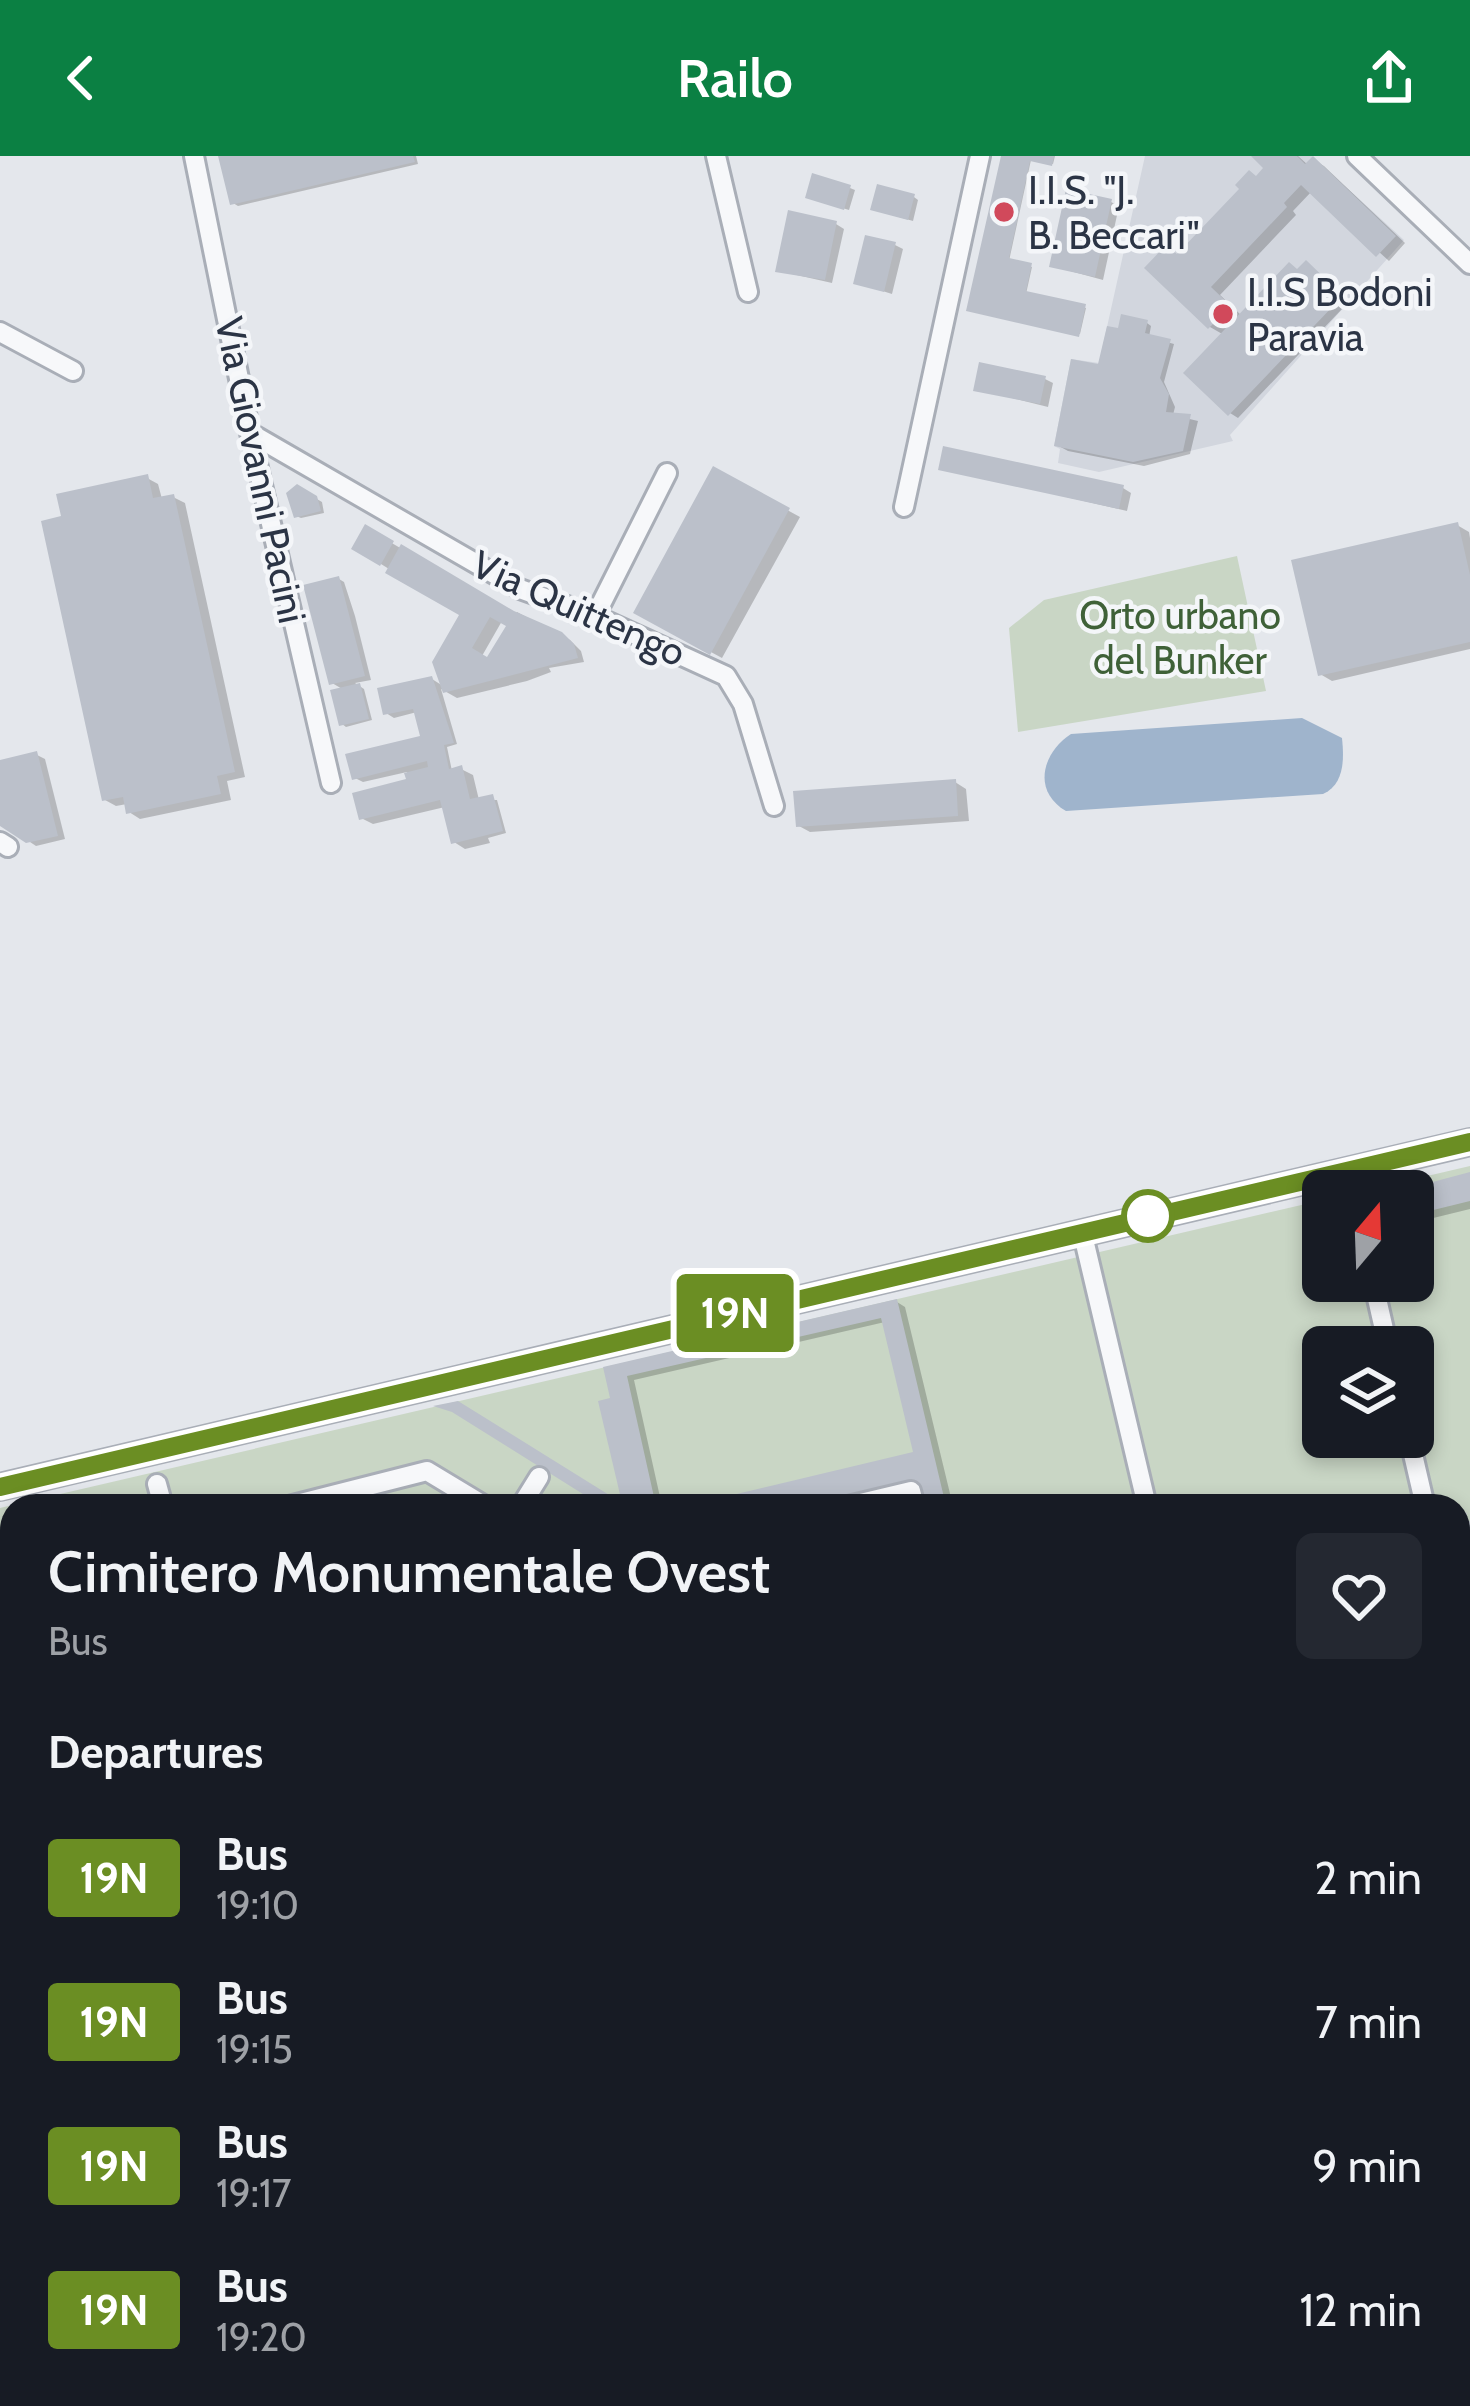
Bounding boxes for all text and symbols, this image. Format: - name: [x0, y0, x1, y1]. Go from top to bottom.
- icon: back: [48, 45, 114, 111]
- text: Railo: [677, 45, 793, 111]
- icon: share: [1356, 45, 1422, 111]
- place label: I.I.S. "J. B. Beccari": [1028, 166, 1200, 259]
- marker: I.I.S. "J. B. Beccari": [991, 199, 1017, 225]
- place label: I.I.S Bodoni Paravia: [1247, 268, 1433, 361]
- marker: I.I.S Bodoni Paravia: [1210, 301, 1236, 327]
- street label: Via Giovanni Pacini: [205, 313, 317, 627]
- street label: Via Quittengo: [465, 540, 693, 676]
- park label: Orto urbano del Bunker: [1079, 591, 1281, 684]
- north arrow: [1302, 1170, 1434, 1302]
- map controls: [1302, 1170, 1434, 1458]
- unlabelled marker: [1123, 1191, 1173, 1241]
- line badge: 19N: [666, 1274, 804, 1352]
- text: 19N: [701, 1287, 769, 1339]
- button: layers: [1302, 1326, 1434, 1458]
- button: heart: [1296, 1533, 1422, 1659]
- text: Cimitero Monumentale Ovest: [48, 1537, 770, 1606]
- text: Bus: [48, 1617, 108, 1665]
- text: Departures: [48, 1725, 263, 1779]
- text: Bus: [216, 1827, 288, 1881]
- text: 2 min: [1314, 1851, 1422, 1905]
- text: 19N: [80, 1852, 148, 1904]
- text: 19:10: [216, 1881, 299, 1929]
- text: Bus: [216, 1971, 288, 2025]
- text: 7 min: [1315, 1995, 1422, 2049]
- text: 19N: [80, 1996, 148, 2048]
- text: 19:15: [216, 2025, 293, 2073]
- text: Bus: [216, 2115, 288, 2169]
- text: 9 min: [1312, 2139, 1422, 2193]
- text: 19N: [80, 2140, 148, 2192]
- text: 19:17: [216, 2169, 291, 2217]
- text: Bus: [216, 2259, 288, 2313]
- text: 12 min: [1299, 2283, 1422, 2337]
- text: 19N: [80, 2284, 148, 2336]
- text: 19:20: [216, 2313, 307, 2361]

